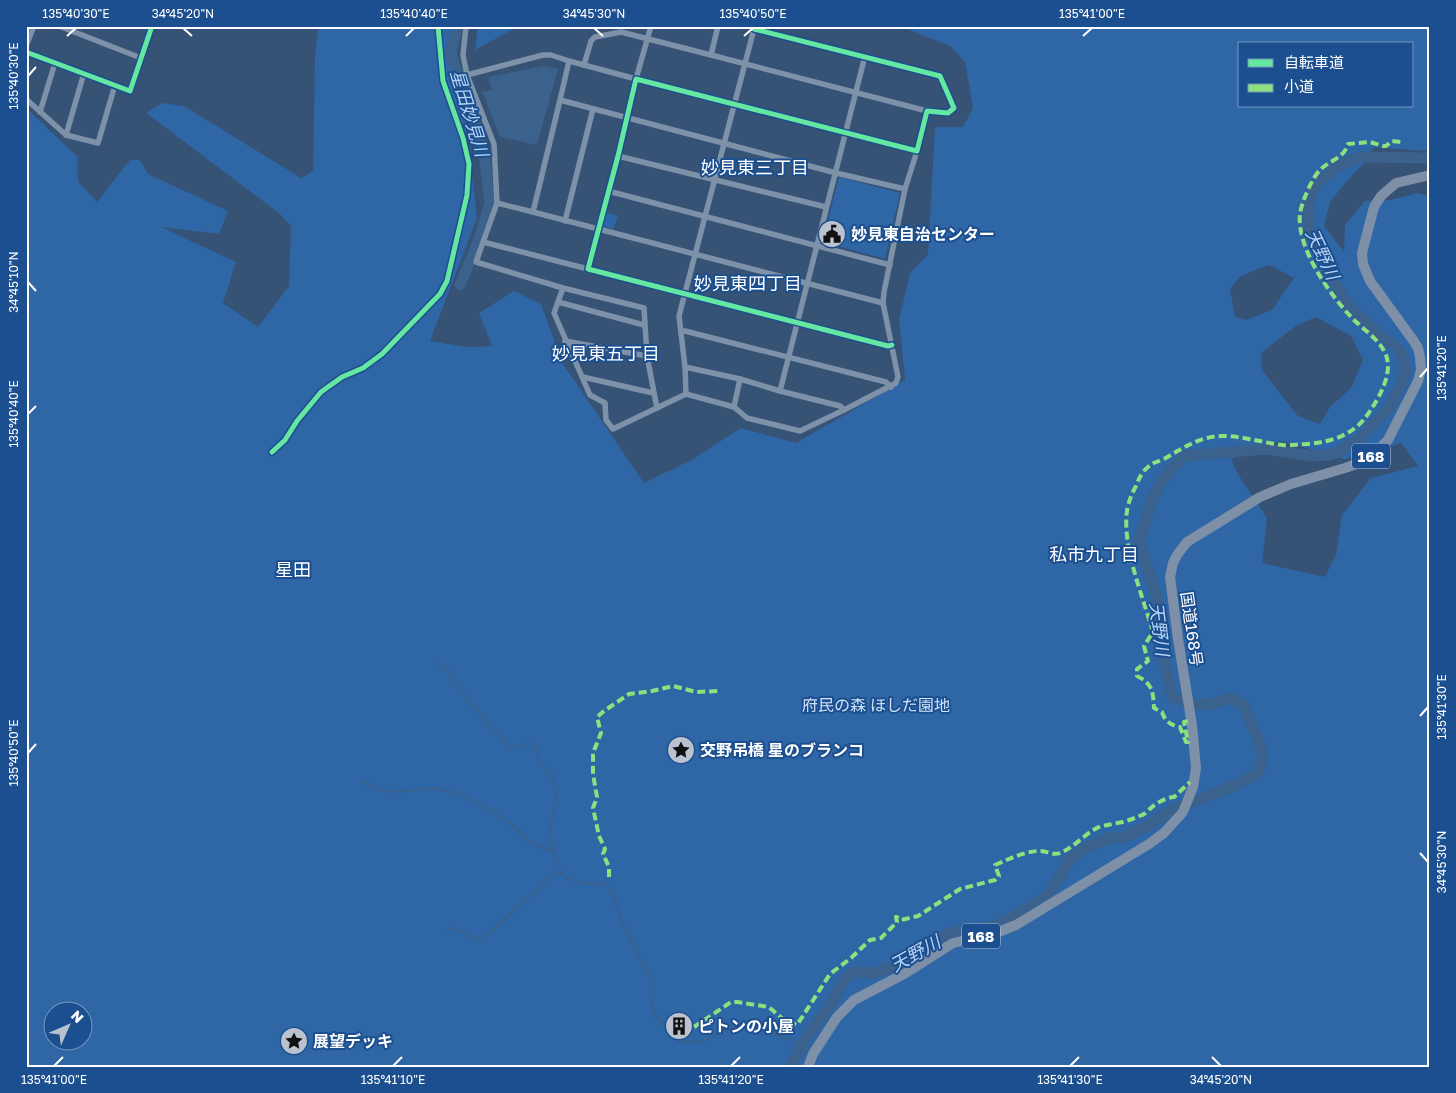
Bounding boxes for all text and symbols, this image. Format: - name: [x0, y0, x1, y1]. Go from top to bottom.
- text: 135°40'30"E: [42, 6, 110, 21]
- text: 34°45'20"N: [152, 6, 214, 21]
- text: 135°40'40"E: [380, 6, 448, 21]
- text: 34°45'30"N: [563, 6, 625, 21]
- text: 135°40'50"E: [719, 6, 787, 21]
- text: 135°41'00"E: [1059, 6, 1125, 21]
- text: 135°40'30"E: [6, 42, 21, 110]
- legend: [1238, 42, 1414, 108]
- text: 自転車道: [1284, 53, 1344, 71]
- water label: 星田妙見川: [446, 67, 494, 161]
- text: 小道: [1284, 77, 1314, 95]
- district label: 妙見東三丁目: [701, 156, 809, 178]
- public building icon: 妙見東自治センター: [817, 219, 847, 249]
- place label: 妙見東自治センター: [851, 224, 995, 244]
- water label: 天野川: [1302, 225, 1345, 285]
- text: 34°45'10"N: [6, 251, 21, 313]
- district label: 妙見東四丁目: [694, 272, 802, 294]
- text: 135°41'20"E: [1434, 335, 1449, 401]
- district label: 妙見東五丁目: [552, 342, 660, 364]
- text: 135°40'40"E: [6, 380, 21, 448]
- road number: 168: [1352, 444, 1390, 468]
- district label: 私市九丁目: [1049, 543, 1139, 565]
- district label: 星田: [275, 558, 311, 580]
- street label: 国道168号: [1177, 590, 1207, 668]
- water label: 天野川: [1146, 601, 1174, 659]
- text: 135°41'30"E: [1434, 674, 1449, 740]
- park label: 府民の森 ほしだ園地: [802, 695, 950, 715]
- text: 135°40'50"E: [6, 719, 21, 787]
- place icon: 交野吊橋 星のブランコ: [666, 735, 696, 765]
- place label: 交野吊橋 星のブランコ: [700, 740, 864, 760]
- text: 34°45'30"N: [1434, 831, 1449, 893]
- road number: 168: [962, 924, 1000, 948]
- water label: 天野川: [886, 929, 946, 976]
- north arrow: [42, 1000, 92, 1050]
- text: N: [68, 1007, 87, 1026]
- building icon: ピトンの小屋: [664, 1011, 694, 1041]
- place label: ピトンの小屋: [698, 1016, 794, 1036]
- place icon: 展望デッキ: [279, 1026, 309, 1056]
- place label: 展望デッキ: [313, 1031, 393, 1051]
- text: 135°41'00"E: [21, 1072, 87, 1087]
- text: 135°41'10"E: [361, 1072, 425, 1087]
- text: 135°41'20"E: [698, 1072, 764, 1087]
- text: 135°41'30"E: [1037, 1072, 1103, 1087]
- text: 34°45'20"N: [1190, 1072, 1252, 1087]

